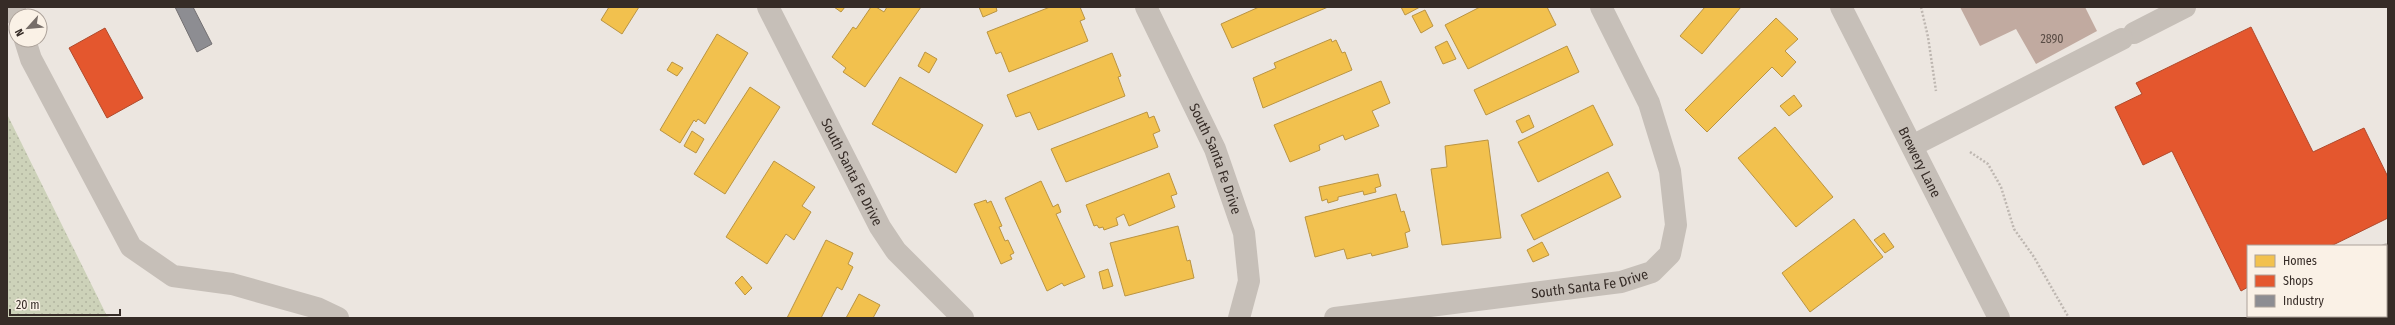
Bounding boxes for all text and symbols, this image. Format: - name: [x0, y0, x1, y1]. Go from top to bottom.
- north arrow: [8, 8, 48, 48]
- text: N: [12, 26, 27, 38]
- house number: 2890: [2040, 32, 2064, 46]
- street label: South Santa Fe Drive: [1185, 100, 1245, 217]
- street label: South Santa Fe Drive: [817, 116, 886, 229]
- street label: Brewery Lane: [1894, 124, 1944, 201]
- legend: [2247, 245, 2387, 317]
- text: Homes: [2283, 254, 2317, 268]
- street label: South Santa Fe Drive: [1530, 266, 1650, 302]
- text: Shops: [2283, 274, 2313, 288]
- scale bar: [10, 291, 120, 317]
- text: Industry: [2283, 294, 2324, 308]
- text: 20 m: [16, 298, 40, 312]

